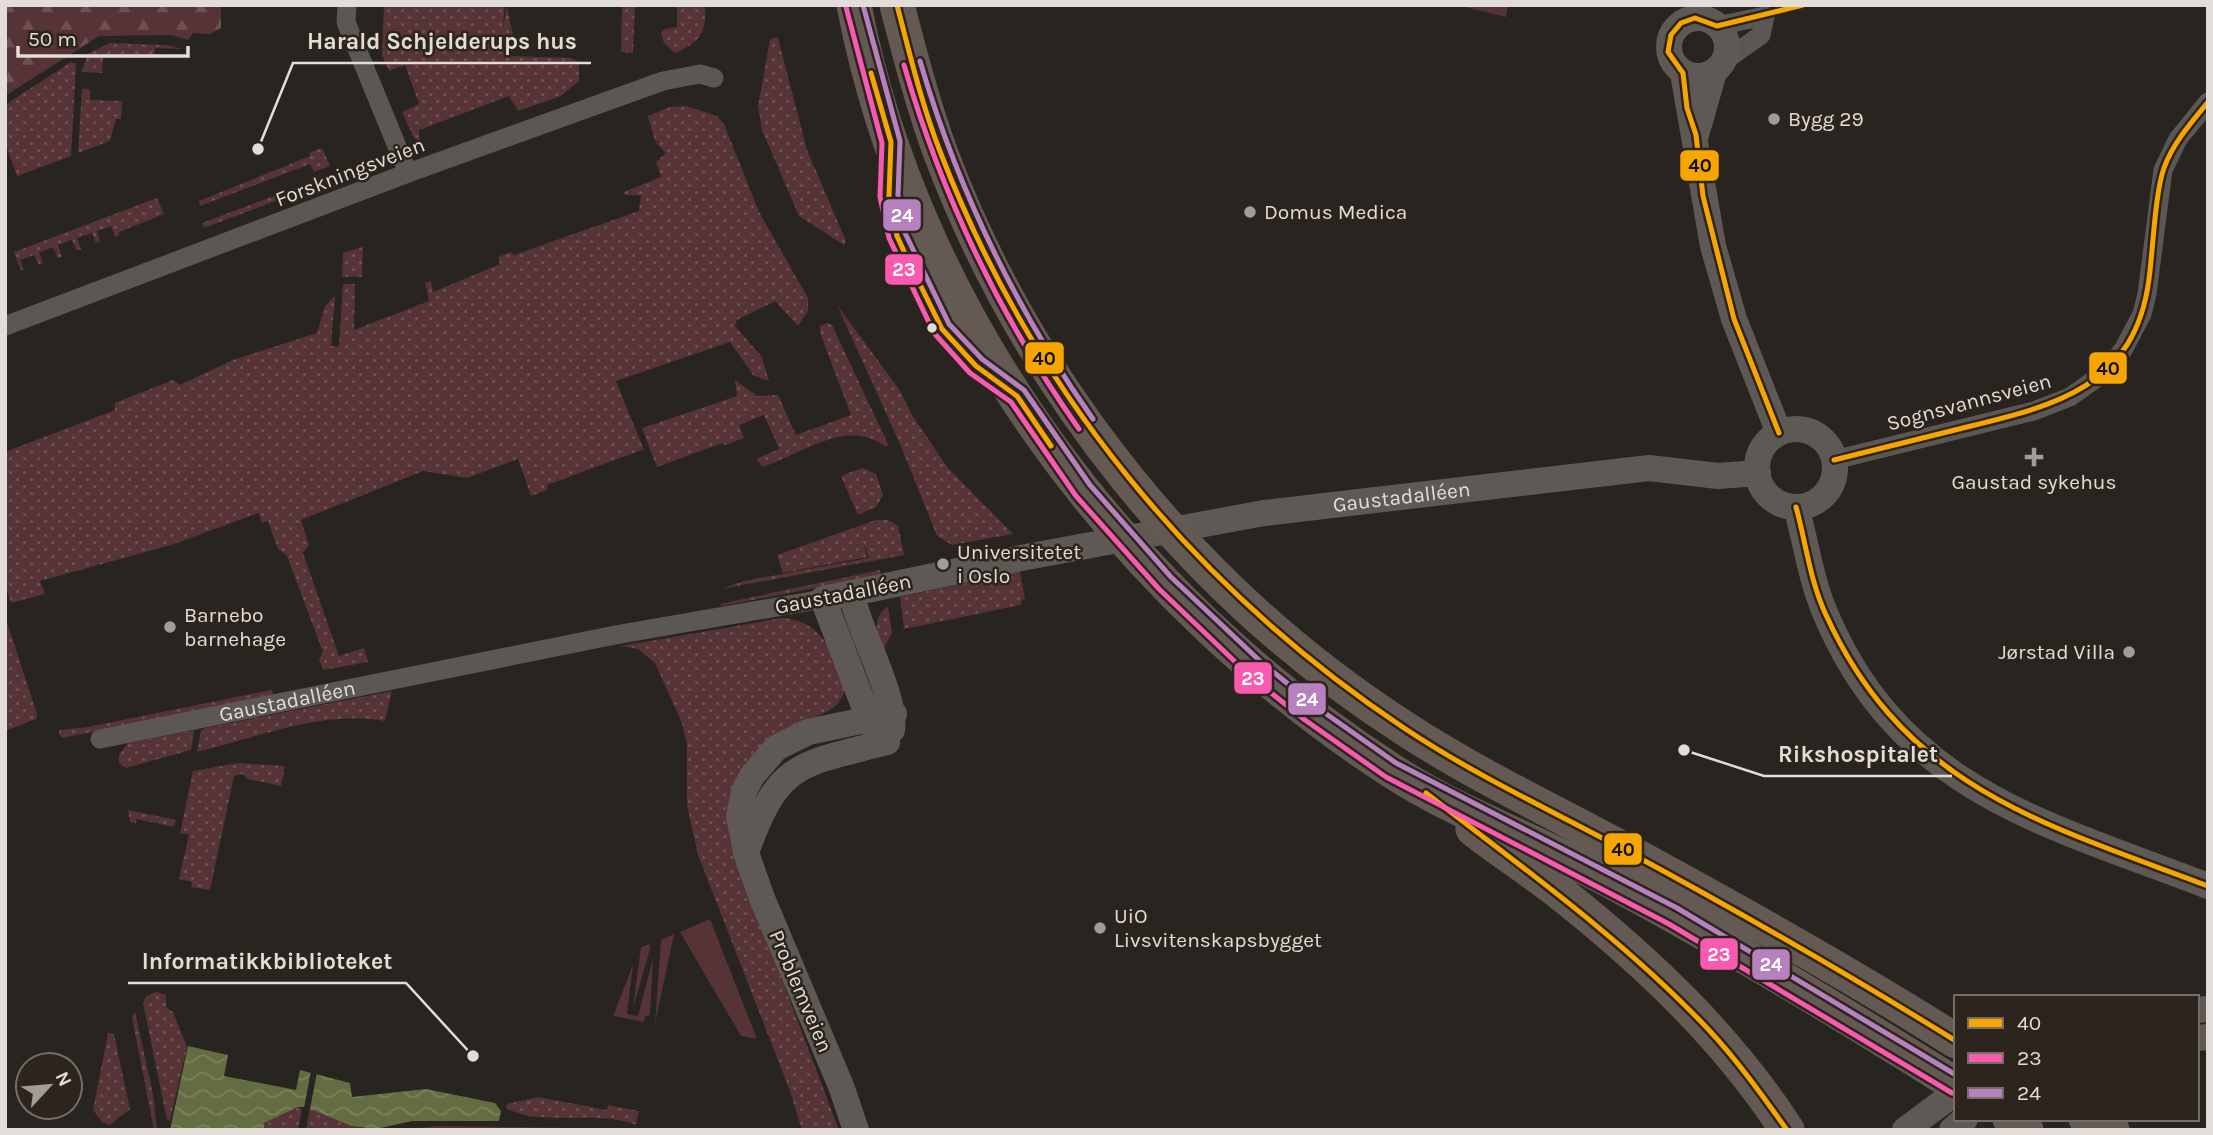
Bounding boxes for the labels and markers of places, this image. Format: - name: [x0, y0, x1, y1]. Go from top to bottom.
- callout: Harald Schjelderups hus: [293, 19, 591, 63]
- place label: Bygg 29: [1788, 107, 1864, 131]
- marker: Bygg 29: [1766, 111, 1782, 127]
- place label: Domus Medica: [1264, 200, 1407, 224]
- marker: Domus Medica: [1242, 204, 1258, 220]
- unlabelled marker: [925, 321, 939, 335]
- marker: Gaustad sykehus: [2024, 447, 2044, 467]
- place label: Gaustad sykehus: [1951, 470, 2117, 494]
- place label: Universitetet i Oslo: [957, 540, 1081, 588]
- marker: Universitetet i Oslo: [935, 556, 951, 572]
- place label: Barnebo barnehage: [184, 603, 286, 651]
- marker: Barnebo barnehage: [162, 619, 178, 635]
- place label: Jørstad Villa: [1998, 640, 2115, 664]
- marker: Jørstad Villa: [2121, 644, 2137, 660]
- callout: Rikshospitalet: [1764, 732, 1952, 776]
- place label: UiO Livsvitenskapsbygget: [1114, 904, 1322, 952]
- marker: UiO Livsvitenskapsbygget: [1092, 920, 1108, 936]
- callout: Informatikkbiblioteket: [128, 939, 406, 983]

